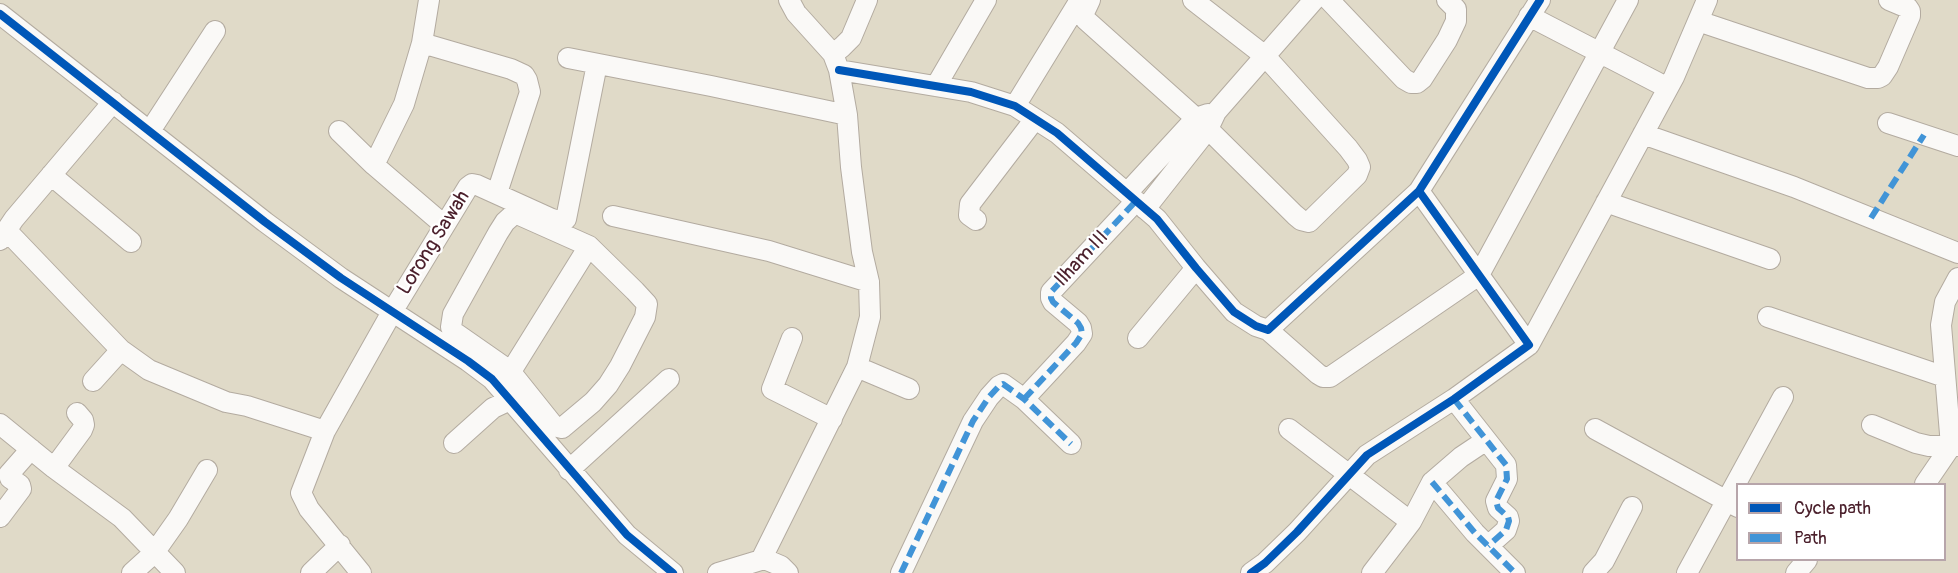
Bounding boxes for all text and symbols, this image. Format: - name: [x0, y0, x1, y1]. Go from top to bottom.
- street label: Lorong Sawah: [393, 187, 475, 299]
- street label: Ilham III: [1050, 226, 1114, 292]
- legend: [1736, 483, 1946, 561]
- text: Cycle path: [1794, 497, 1871, 520]
- text: Path: [1794, 527, 1827, 550]

